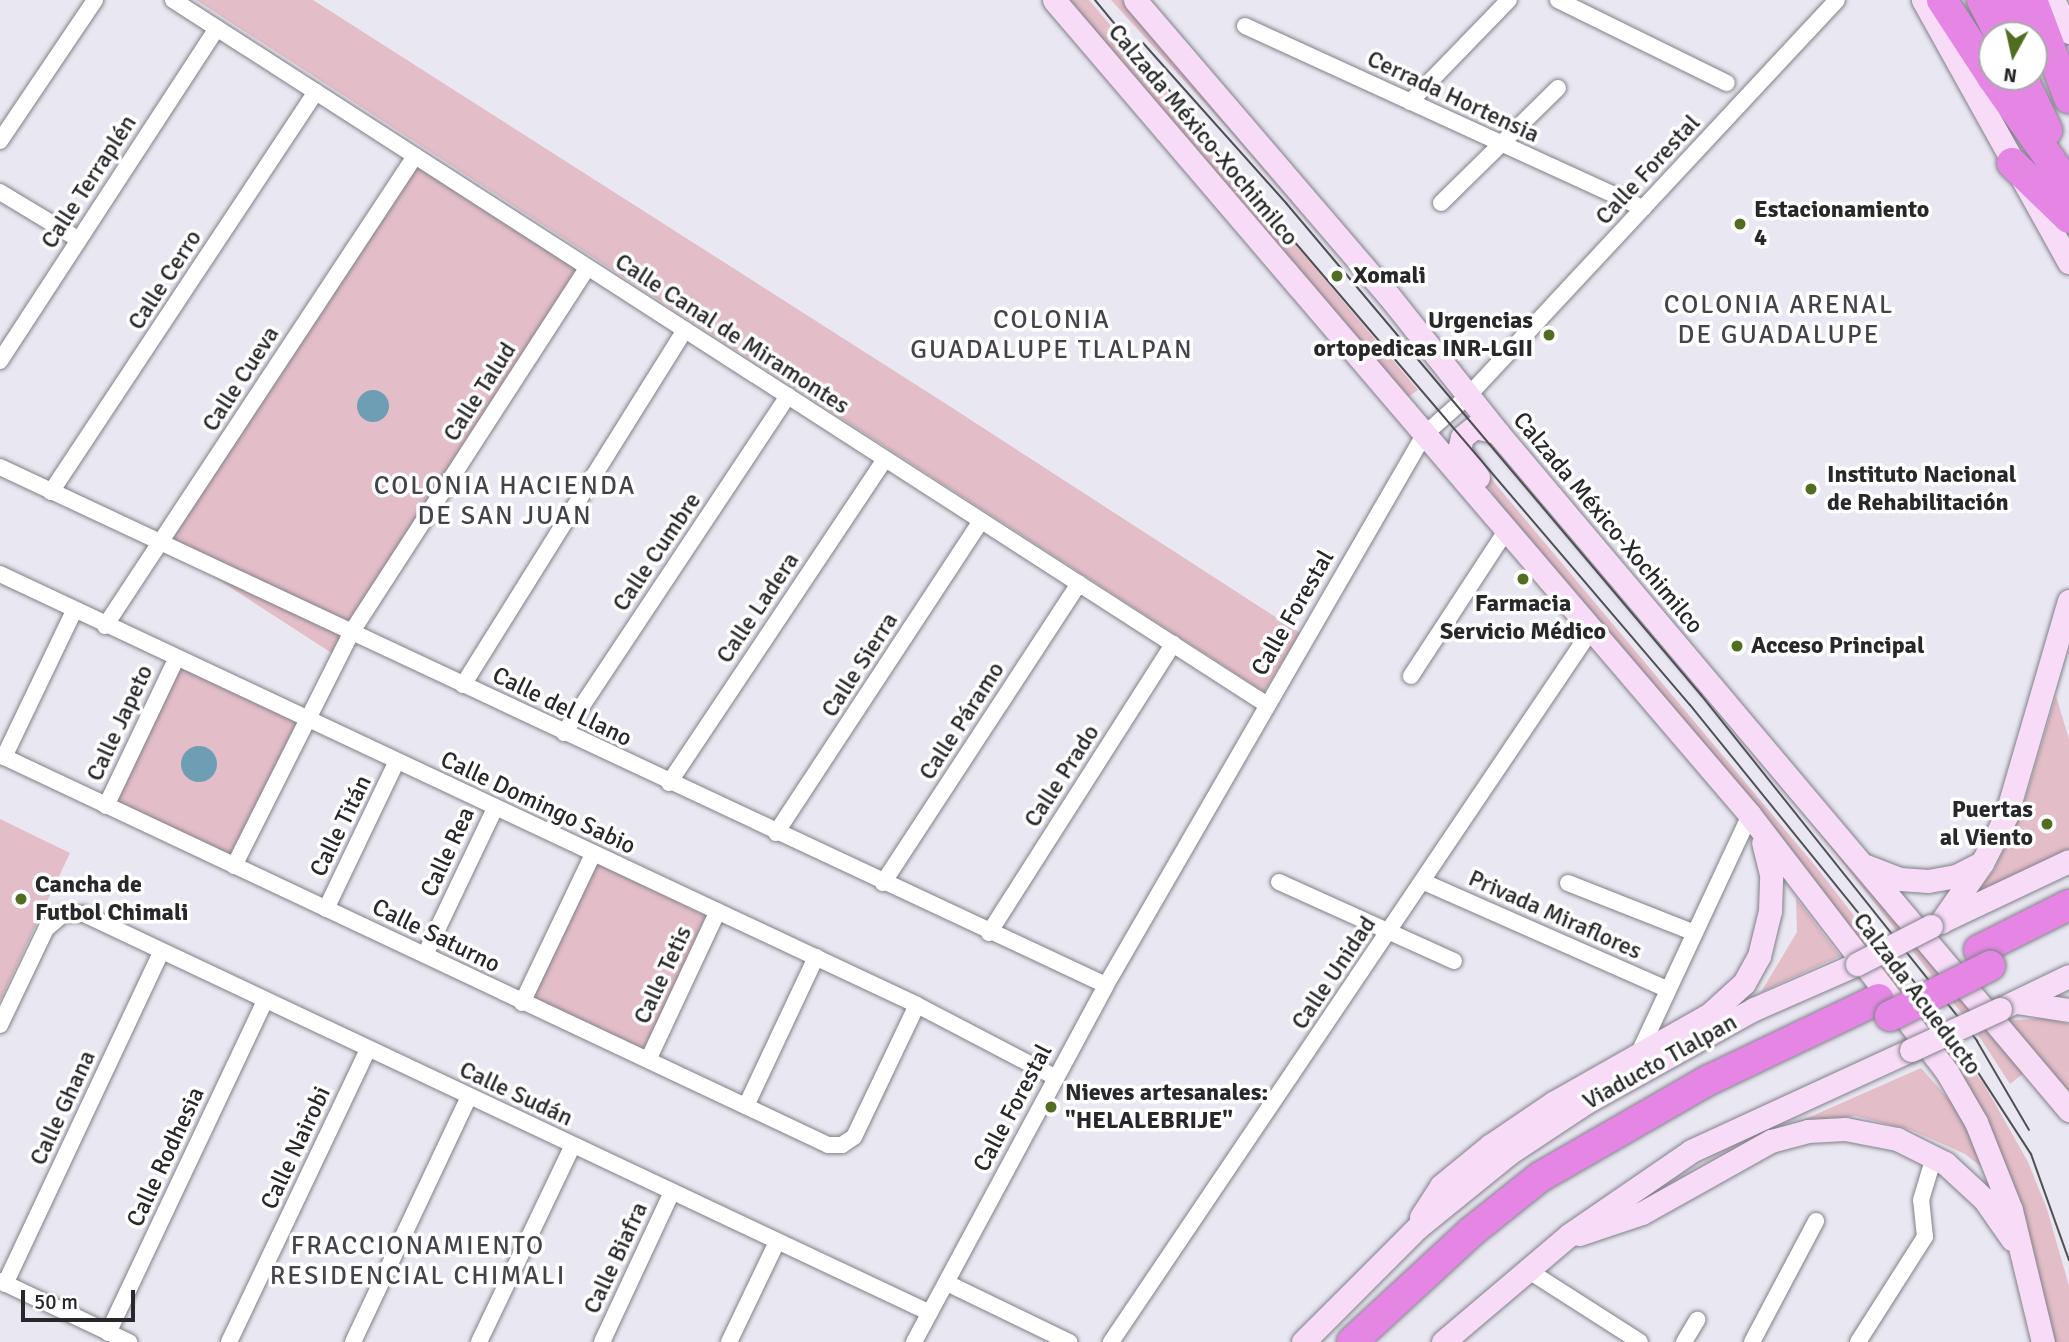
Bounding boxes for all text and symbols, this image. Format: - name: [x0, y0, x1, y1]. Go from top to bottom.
- street label: Calzada México-Xochimilco: [1102, 18, 1304, 252]
- north arrow: [1978, 21, 2048, 91]
- street label: Cerrada Hortensia: [1362, 45, 1544, 149]
- text: N: [2002, 62, 2019, 88]
- street label: Calle Forestal: [1590, 109, 1706, 231]
- street label: Calle Terraplén: [35, 110, 143, 254]
- place label: Estacionamiento 4: [1754, 196, 1929, 252]
- marker: Estacionamiento 4: [1732, 216, 1748, 232]
- street label: Calle Cerro: [122, 225, 208, 335]
- street label: Calle Canal de Miramontes: [609, 247, 855, 421]
- place label: Xomali: [1353, 262, 1426, 290]
- marker: Xomali: [1327, 266, 1347, 286]
- district label: COLONIA ARENAL DE GUADALUPE: [1665, 290, 1893, 352]
- district label: COLONIA GUADALUPE TLALPAN: [912, 305, 1192, 366]
- place label: Urgencias ortopedicas INR-LGII: [1313, 307, 1533, 363]
- street label: Calle Cueva: [196, 321, 286, 437]
- marker: Urgencias ortopedicas INR-LGII: [1539, 325, 1559, 345]
- street label: Calle Talud: [437, 337, 523, 447]
- street label: Calzada México-Xochimilco: [1507, 406, 1709, 640]
- place label: Instituto Nacional de Rehabilitación: [1827, 461, 2016, 517]
- district label: COLONIA HACIENDA DE SAN JUAN: [376, 471, 634, 532]
- marker: Instituto Nacional de Rehabilitación: [1801, 479, 1821, 499]
- street label: Calle Cumbre: [607, 487, 707, 617]
- street label: Calle Forestal: [1245, 545, 1341, 681]
- street label: Calle Ladera: [710, 547, 806, 669]
- marker: Farmacia Servicio Médico: [1515, 571, 1531, 587]
- place label: Farmacia Servicio Médico: [1440, 590, 1606, 646]
- street label: Calle Sierra: [816, 607, 904, 723]
- place label: Acceso Principal: [1751, 632, 1924, 660]
- marker: Acceso Principal: [1729, 638, 1745, 654]
- street label: Calle Páramo: [913, 657, 1011, 785]
- street label: Calle Japeto: [81, 660, 159, 786]
- street label: Calle del Llano: [488, 661, 636, 753]
- street label: Calle Prado: [1018, 719, 1106, 833]
- street label: Calle Domingo Sabio: [436, 745, 640, 861]
- street label: Calle Titán: [304, 771, 378, 881]
- place label: Puertas al Viento: [1940, 796, 2033, 852]
- street label: Calle Rea: [415, 803, 481, 901]
- marker: Puertas al Viento: [2039, 816, 2055, 832]
- street label: Privada Miraflores: [1464, 864, 1646, 966]
- place label: Cancha de Futbol Chimali: [35, 871, 188, 927]
- marker: Cancha de Futbol Chimali: [13, 891, 29, 907]
- street label: Calle Saturno: [367, 893, 505, 979]
- street label: Calzada Acueducto: [1847, 907, 1987, 1081]
- street label: Calle Unidad: [1286, 911, 1382, 1035]
- street label: Calle Tetis: [628, 921, 698, 1029]
- street label: Viaducto Tlalpan: [1578, 1008, 1742, 1116]
- street label: Calle Forestal: [967, 1039, 1059, 1177]
- street label: Calle Ghana: [24, 1046, 102, 1170]
- street label: Calle Sudán: [455, 1055, 577, 1133]
- place label: Nieves artesanales: "HELALEBRIJE": [1065, 1079, 1268, 1135]
- street label: Calle Nairobi: [255, 1082, 337, 1214]
- street label: Calle Rodhesia: [121, 1083, 211, 1231]
- marker: Nieves artesanales: "HELALEBRIJE": [1043, 1099, 1059, 1115]
- street label: Calle Biafra: [578, 1198, 654, 1318]
- district label: FRACCIONAMIENTO RESIDENCIAL CHIMALI: [272, 1231, 564, 1292]
- scale bar: [24, 1276, 138, 1320]
- text: 50 m: [34, 1289, 78, 1315]

